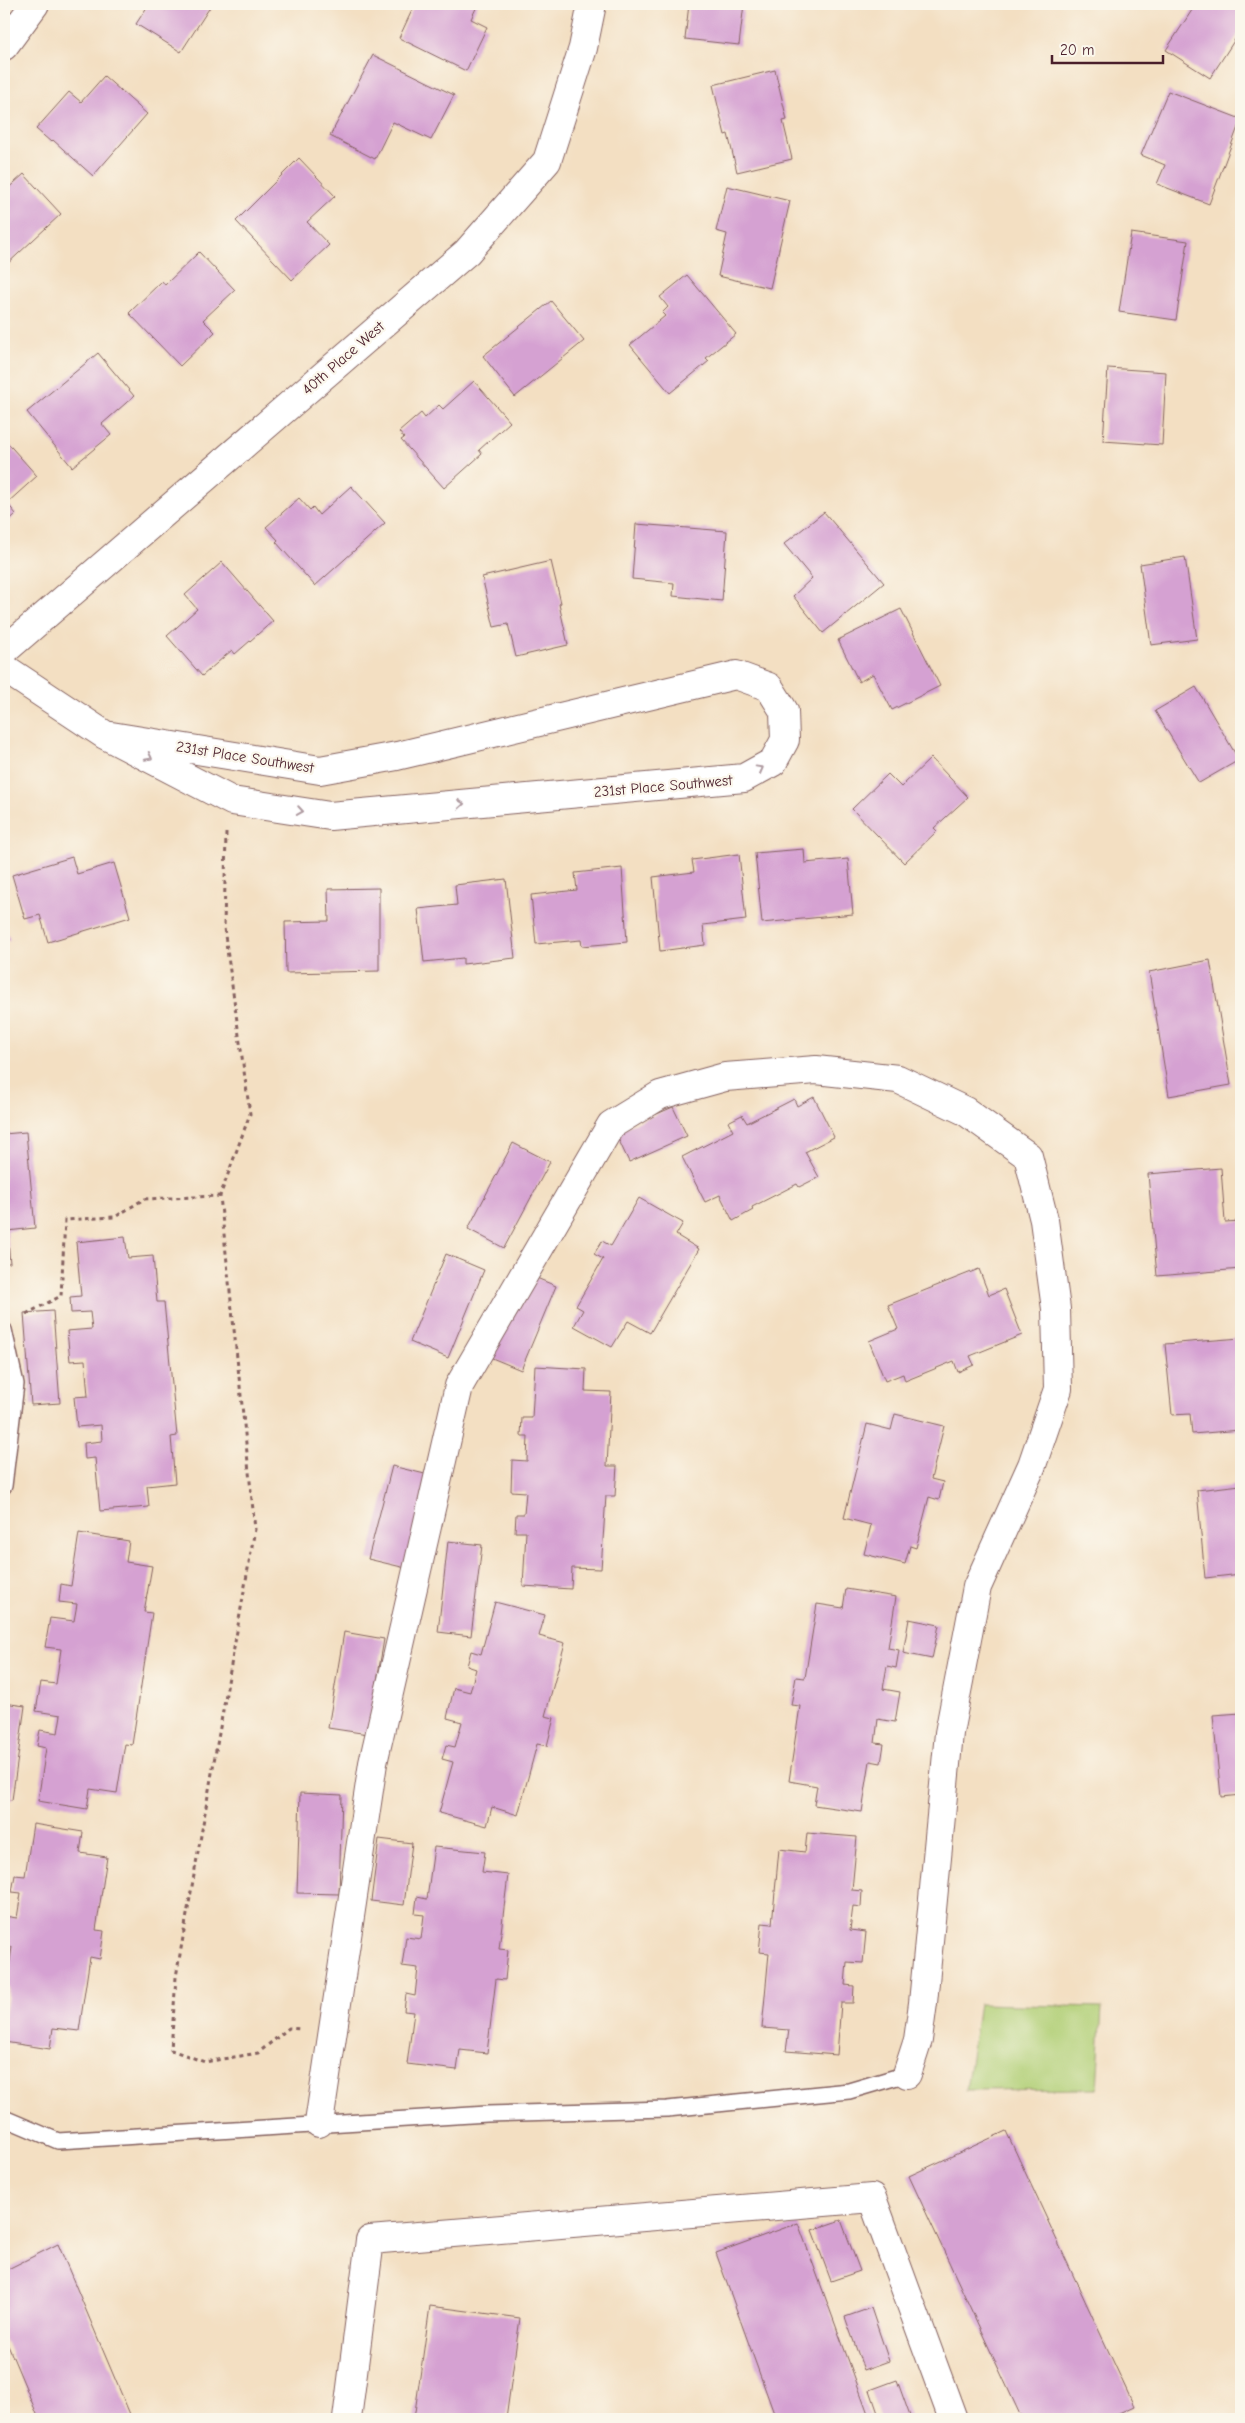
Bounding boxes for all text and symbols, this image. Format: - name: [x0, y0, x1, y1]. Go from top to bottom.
- scale bar: [1052, 32, 1164, 64]
- text: 20 m: [1060, 41, 1094, 59]
- street label: 40th Place West: [298, 317, 388, 399]
- street label: 231st Place Southwest: [175, 737, 316, 777]
- one-way arrow: [143, 751, 152, 761]
- one-way arrow: [755, 766, 764, 776]
- street label: 231st Place Southwest: [593, 771, 734, 801]
- one-way arrow: [458, 799, 466, 810]
- one-way arrow: [296, 805, 304, 816]

